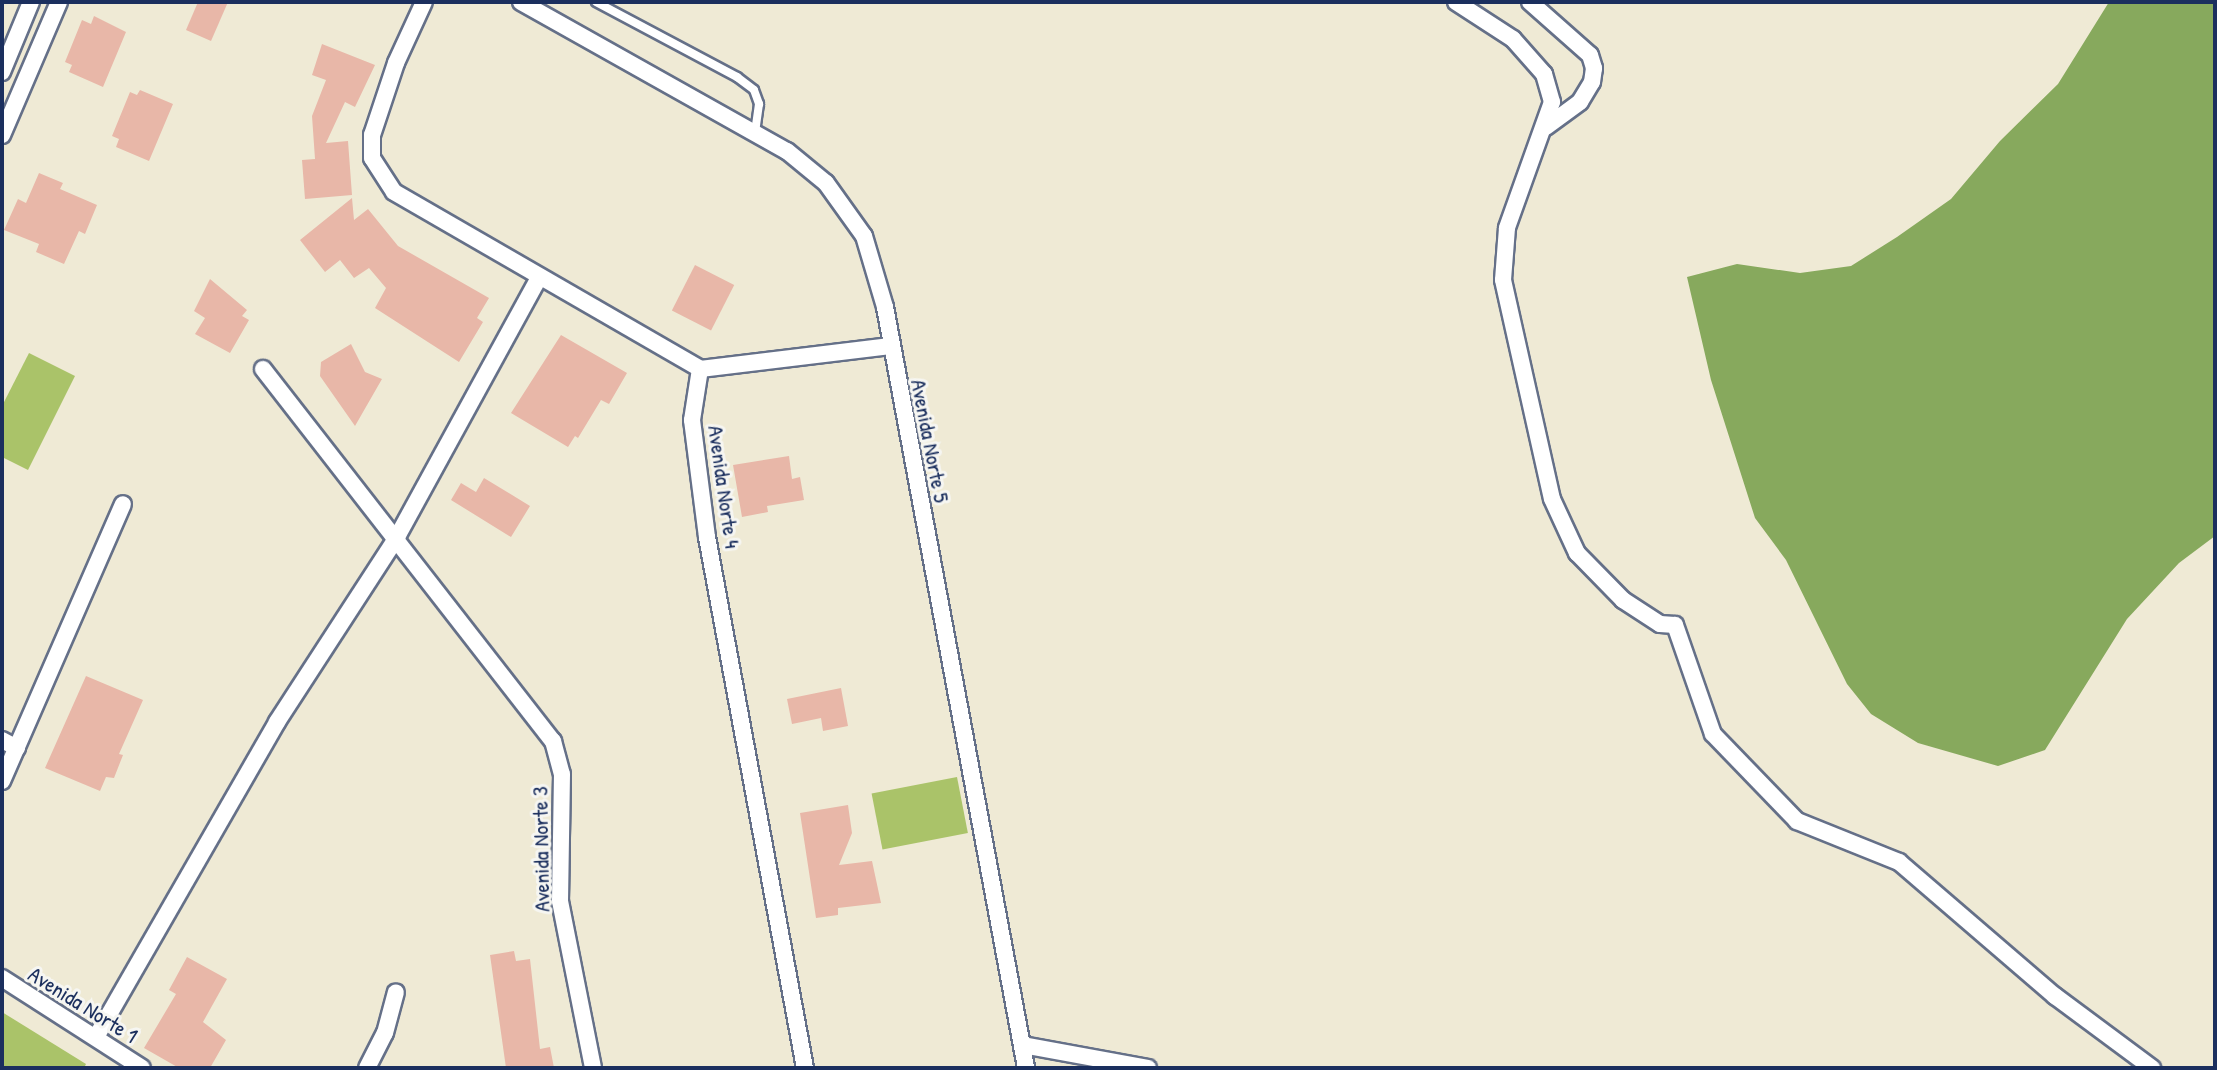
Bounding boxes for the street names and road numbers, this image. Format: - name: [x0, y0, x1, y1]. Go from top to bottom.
- street label: Avenida Norte 5: [905, 377, 955, 505]
- street label: Avenida Norte 4: [702, 424, 746, 550]
- street label: Avenida Norte 3: [527, 786, 555, 912]
- street label: Avenida Norte 1: [23, 961, 143, 1049]

